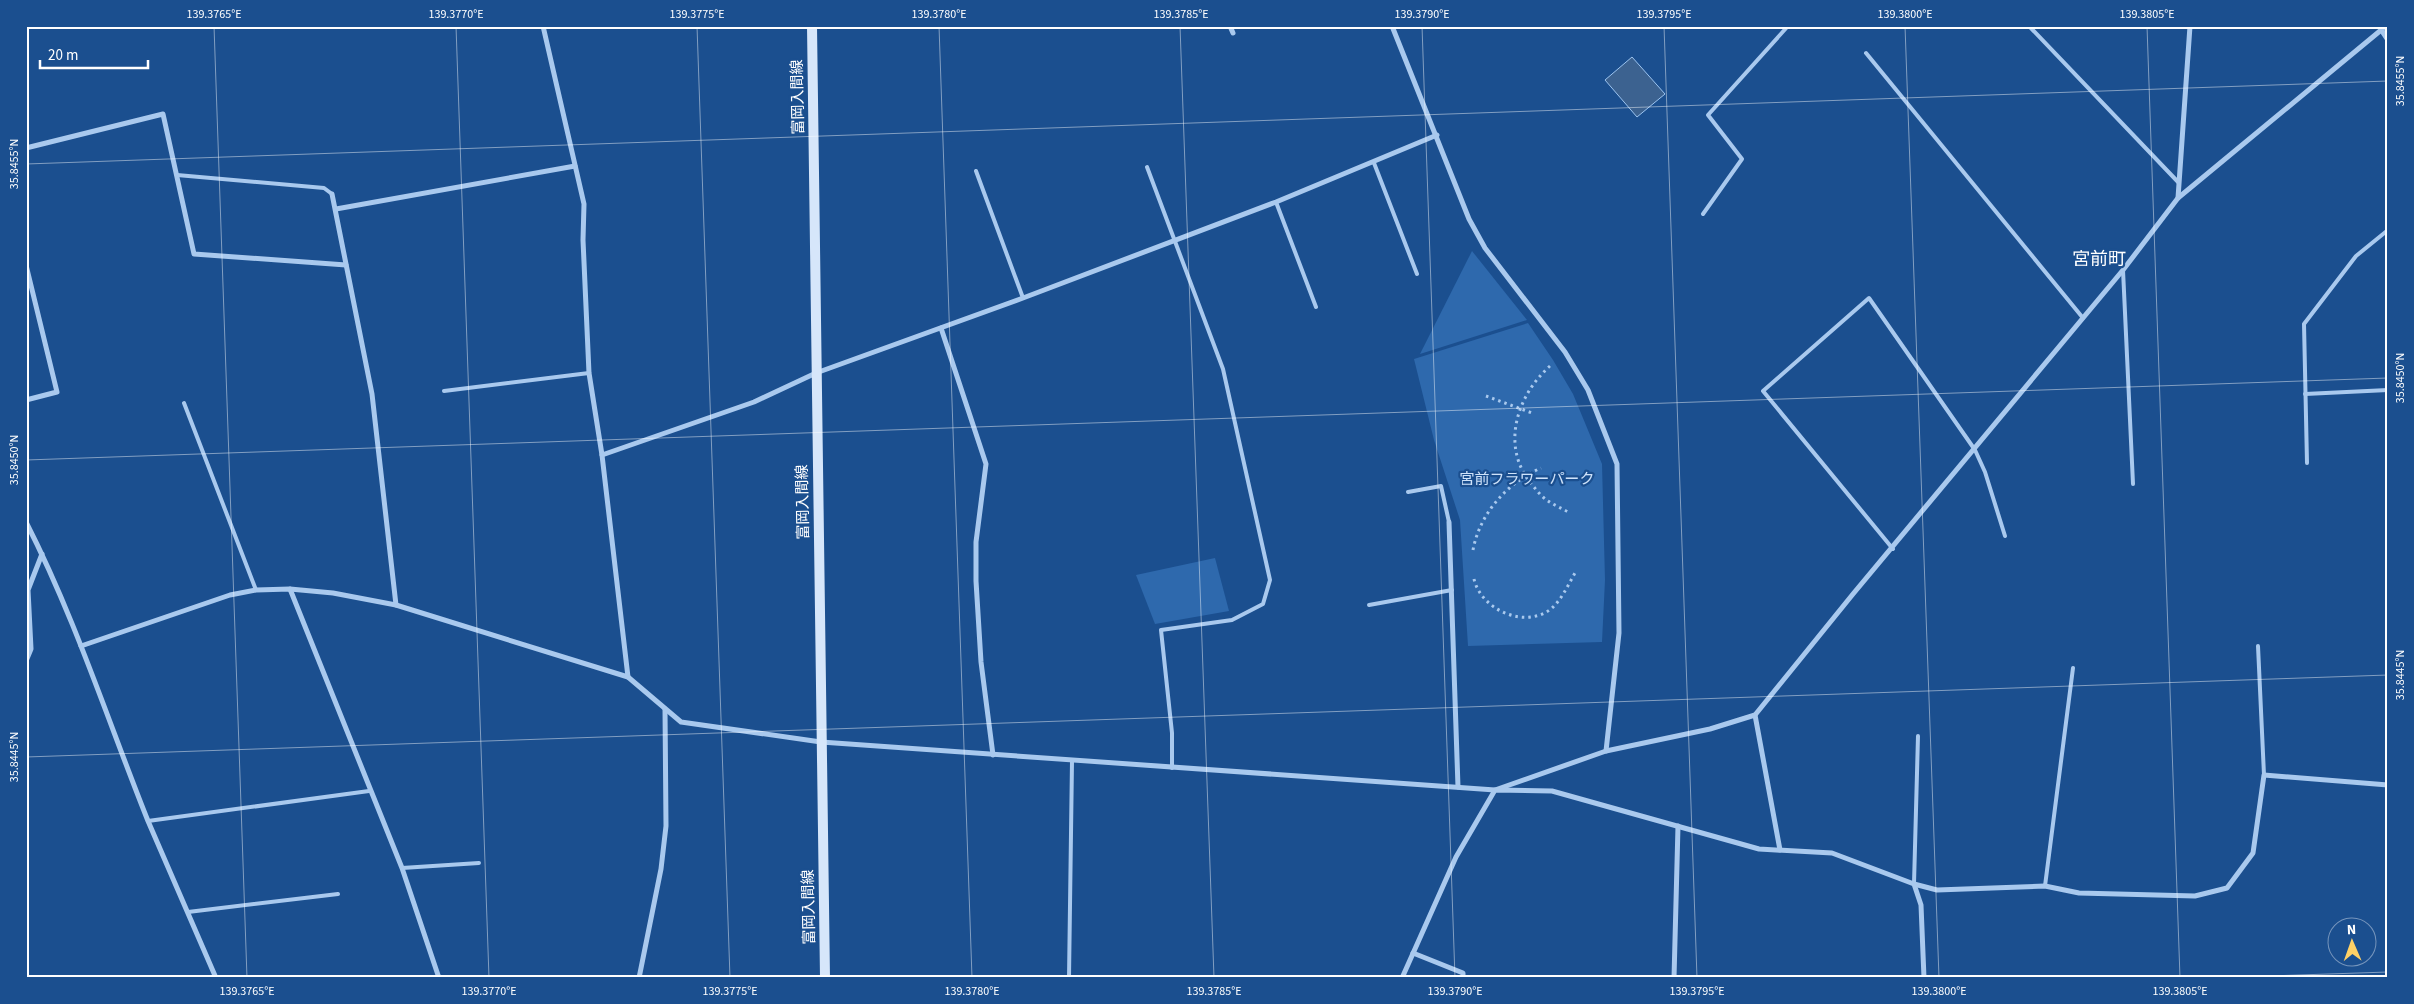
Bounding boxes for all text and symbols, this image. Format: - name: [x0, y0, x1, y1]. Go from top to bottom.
- text: 139.3765°E: [186, 6, 242, 23]
- text: 139.3770°E: [428, 6, 484, 23]
- text: 139.3775°E: [669, 6, 725, 23]
- text: 139.3780°E: [911, 6, 967, 23]
- text: 139.3785°E: [1153, 6, 1209, 23]
- text: 139.3790°E: [1394, 6, 1450, 23]
- text: 139.3795°E: [1636, 6, 1692, 23]
- text: 139.3800°E: [1877, 6, 1933, 23]
- text: 139.3805°E: [2119, 6, 2175, 23]
- scale bar: [40, 38, 148, 70]
- text: 20 m: [48, 45, 78, 66]
- text: 35.8455°N: [2392, 56, 2409, 106]
- street label: 富岡入間線: [787, 59, 809, 135]
- text: 35.8455°N: [6, 139, 23, 189]
- district label: 宮前町: [2072, 247, 2126, 272]
- text: 35.8450°N: [2392, 353, 2409, 403]
- text: 35.8450°N: [6, 435, 23, 485]
- street label: 富岡入間線: [792, 464, 814, 540]
- park label: 宮前フラワーパーク: [1460, 469, 1594, 490]
- text: 35.8445°N: [2392, 650, 2409, 700]
- text: 35.8445°N: [6, 732, 23, 782]
- street label: 富岡入間線: [798, 869, 820, 945]
- north arrow: [2326, 916, 2376, 966]
- text: N: [2347, 920, 2357, 940]
- text: 139.3765°E: [219, 983, 275, 1000]
- text: 139.3770°E: [461, 983, 517, 1000]
- text: 139.3775°E: [702, 983, 758, 1000]
- text: 139.3780°E: [944, 983, 1000, 1000]
- text: 139.3785°E: [1186, 983, 1242, 1000]
- text: 139.3790°E: [1427, 983, 1483, 1000]
- text: 139.3795°E: [1669, 983, 1725, 1000]
- text: 139.3800°E: [1911, 983, 1967, 1000]
- text: 139.3805°E: [2152, 983, 2208, 1000]

